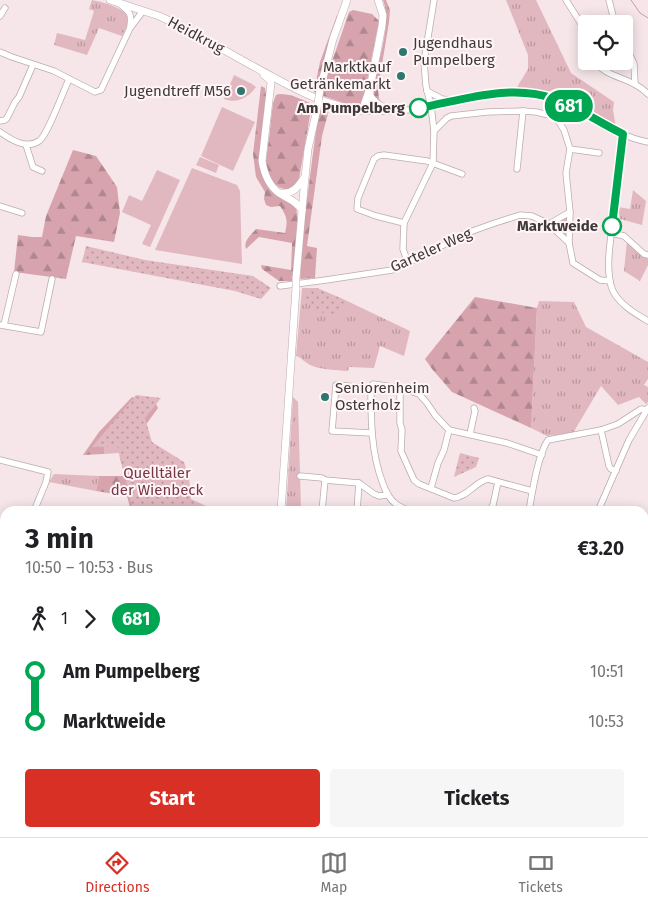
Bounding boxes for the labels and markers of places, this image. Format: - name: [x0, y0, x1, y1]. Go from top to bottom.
- place label: Jugendhaus Pumpelberg: [413, 34, 495, 69]
- marker: Jugendhaus Pumpelberg: [397, 46, 409, 58]
- place label: Marktkauf Getränkemarkt: [290, 58, 392, 93]
- marker: Marktkauf Getränkemarkt: [395, 70, 407, 82]
- place label: Jugendtreff M56: [124, 82, 231, 100]
- marker: Jugendtreff M56: [235, 85, 247, 97]
- marker: Am Pumpelberg: [409, 98, 429, 118]
- place label: Am Pumpelberg: [296, 99, 406, 117]
- marker: Marktweide: [602, 216, 622, 236]
- place label: Marktweide: [517, 217, 598, 235]
- place label: Seniorenheim Osterholz: [335, 379, 430, 414]
- marker: Seniorenheim Osterholz: [319, 391, 331, 403]

